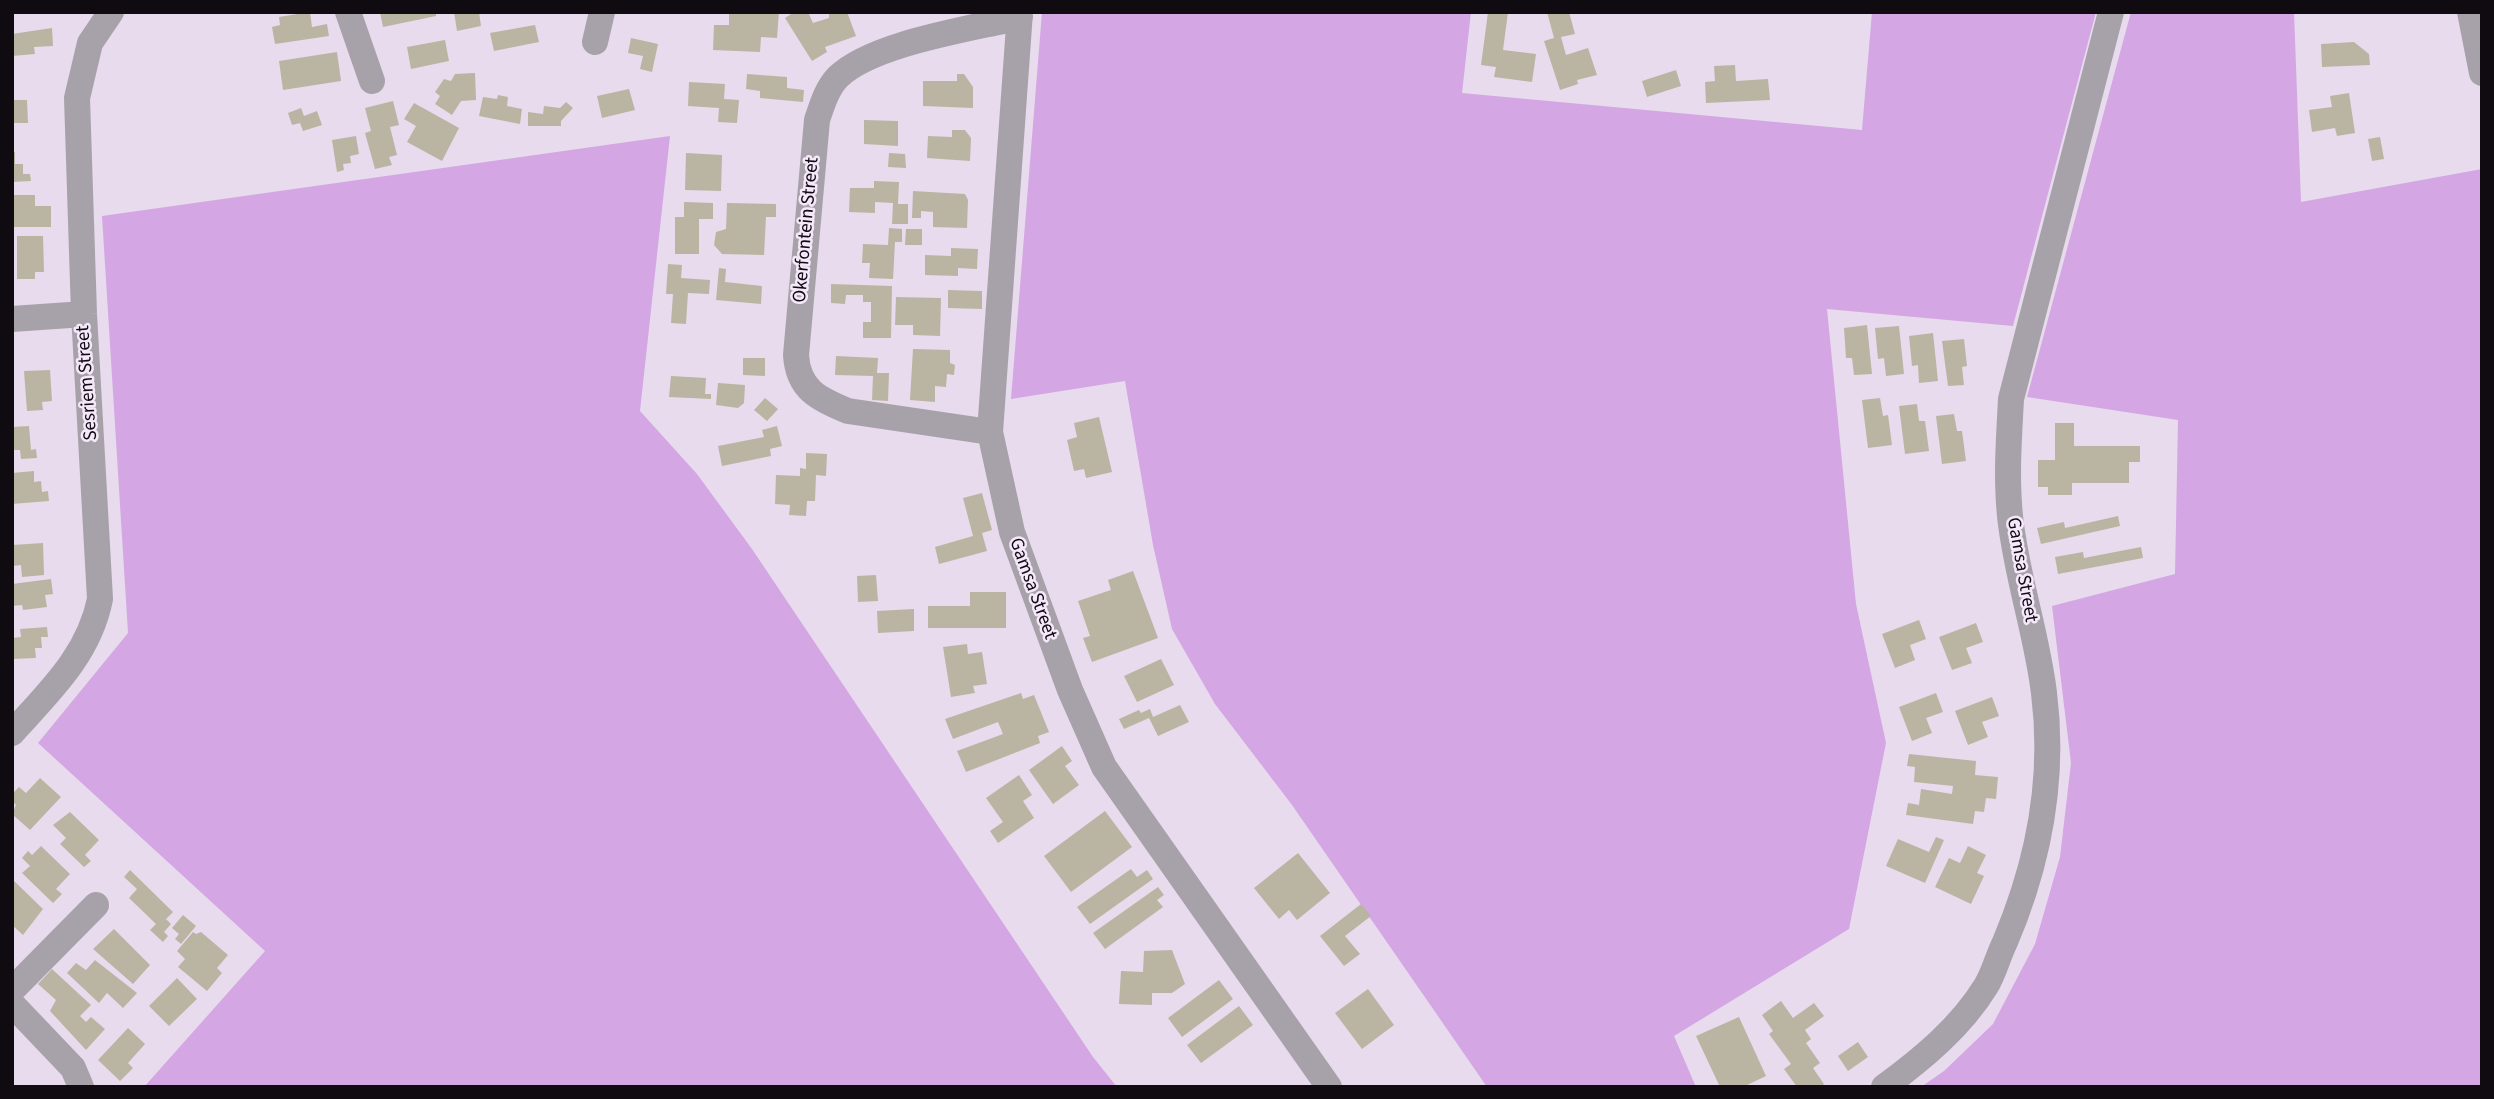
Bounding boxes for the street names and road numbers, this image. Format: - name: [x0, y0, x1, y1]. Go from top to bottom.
- street label: Okerfontein Street: [789, 156, 825, 304]
- street label: Sesriem Street: [73, 325, 103, 441]
- street label: Gamsa Street: [2001, 516, 2041, 624]
- street label: Gamsa Street: [1003, 535, 1061, 643]

